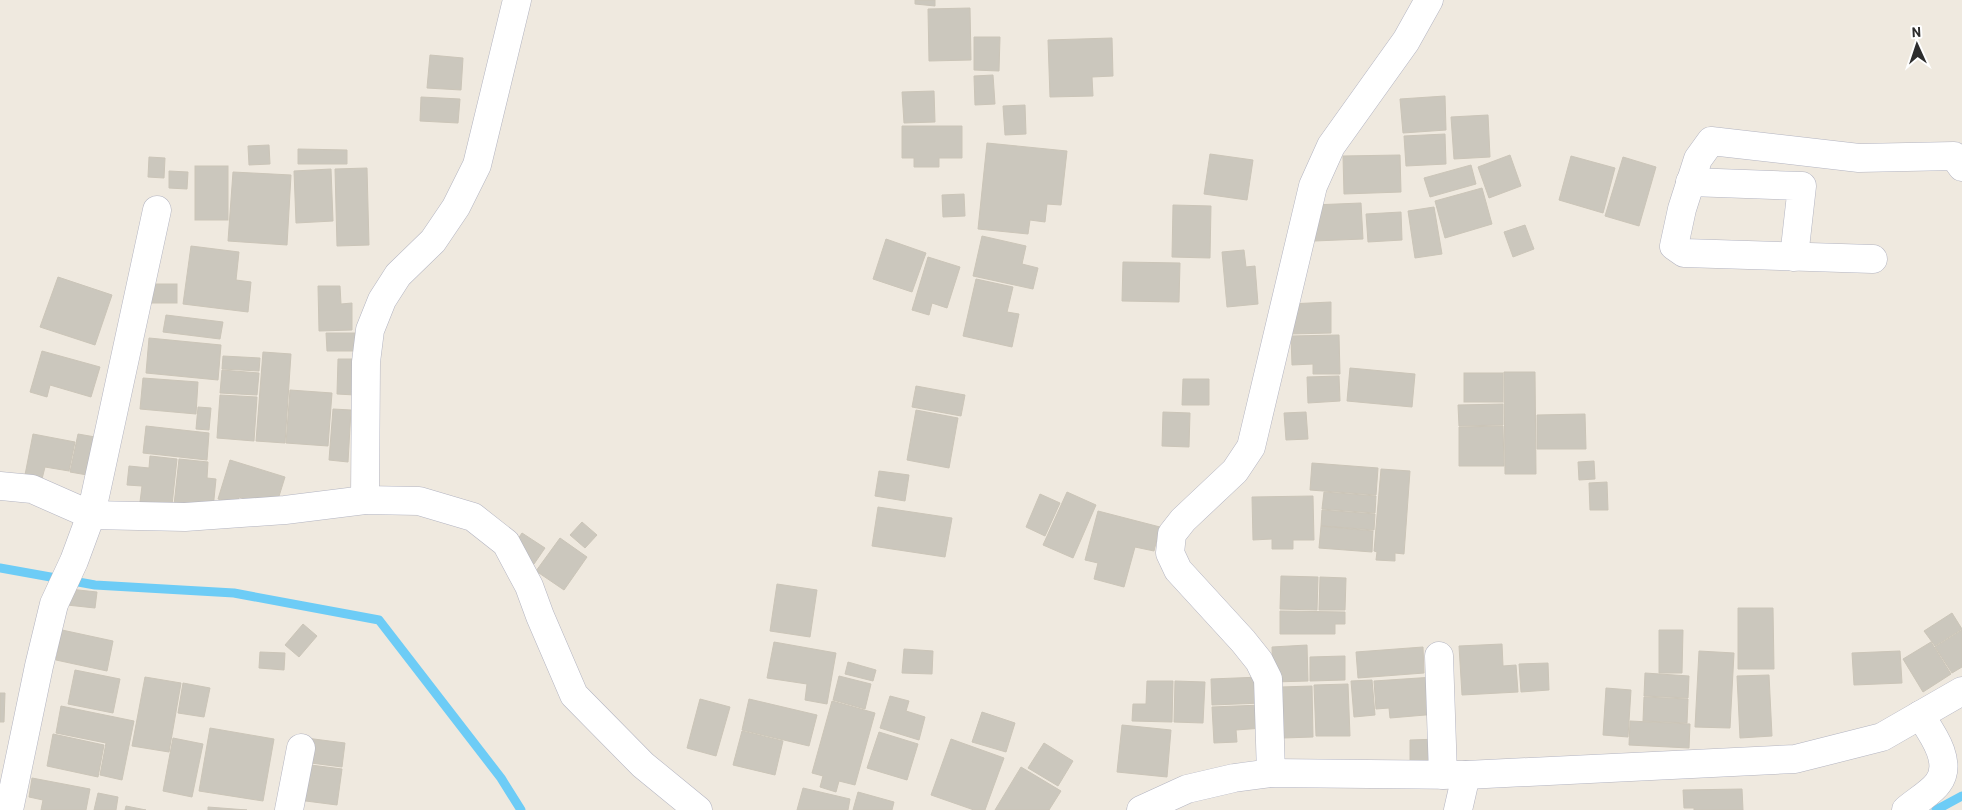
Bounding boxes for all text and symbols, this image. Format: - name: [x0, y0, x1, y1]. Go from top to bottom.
- north arrow: [1892, 20, 1942, 70]
- text: N: [1911, 23, 1921, 40]

